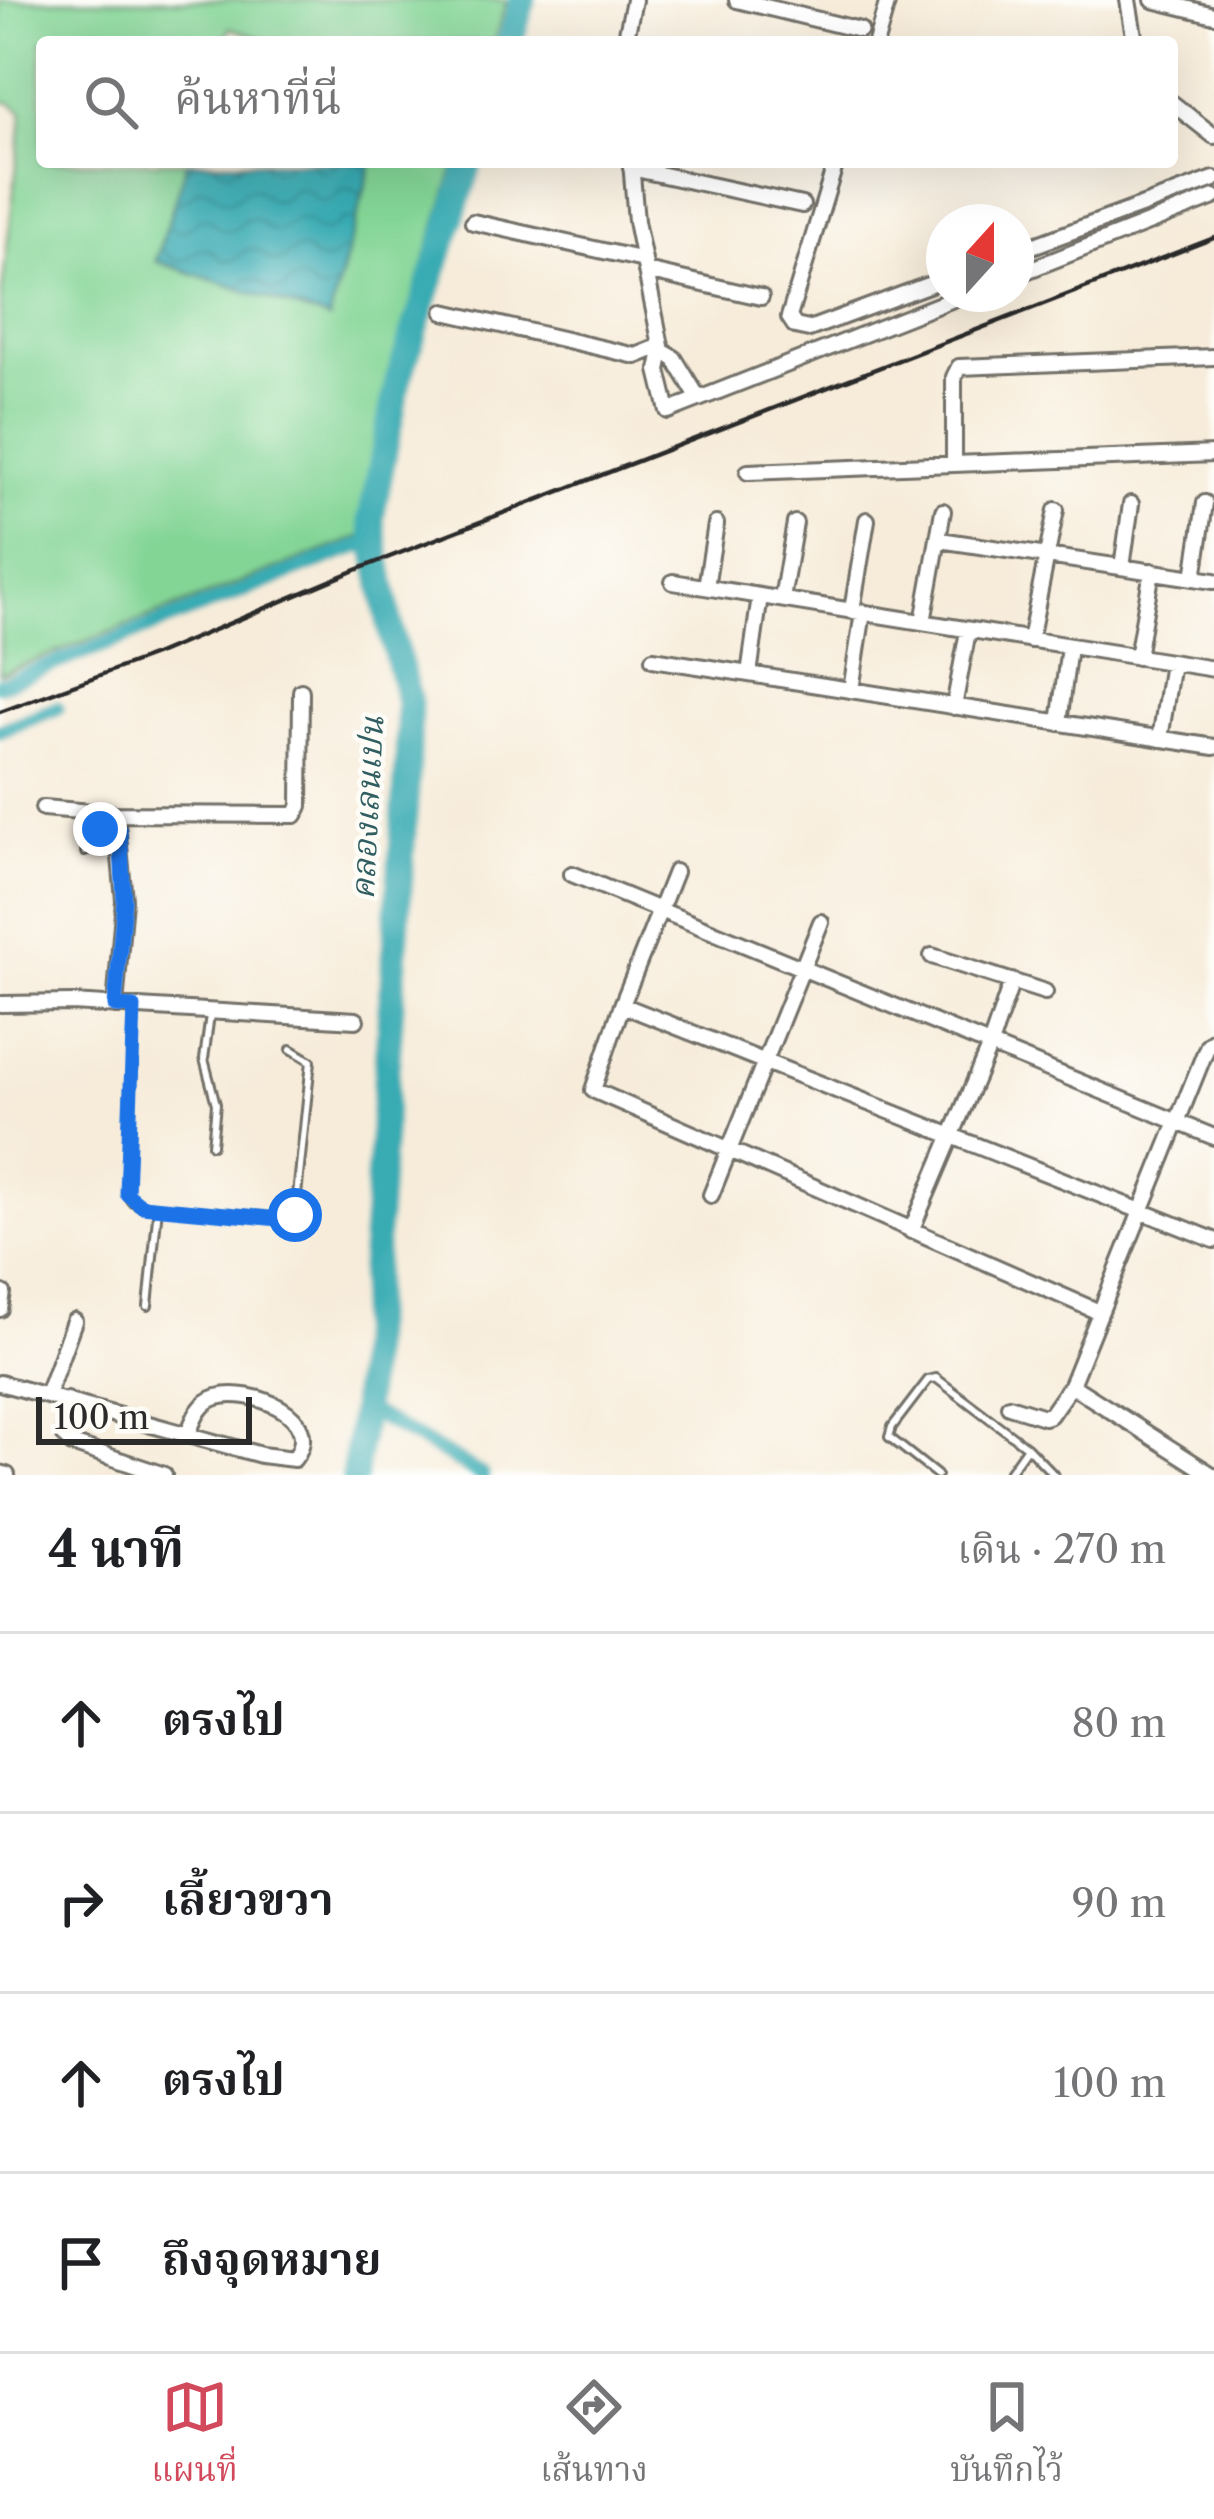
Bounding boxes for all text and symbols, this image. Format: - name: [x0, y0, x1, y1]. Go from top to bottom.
- search box: [36, 36, 1178, 168]
- icon: search: [78, 69, 144, 135]
- text: ค้นหาที่นี่: [174, 70, 342, 126]
- north arrow: [926, 204, 1034, 312]
- water label: คลองเลนเปน: [342, 715, 392, 901]
- route end: [73, 802, 127, 856]
- route start: [268, 1188, 322, 1242]
- scale bar: [36, 1391, 252, 1444]
- text: 100 m: [54, 1397, 149, 1438]
- text: 4 นาที: [48, 1518, 184, 1580]
- text: เดิน · 270 m: [957, 1525, 1166, 1573]
- icon: ahead: [48, 1690, 114, 1756]
- text: ตรงไป: [162, 1691, 285, 1747]
- text: 80 m: [1071, 1699, 1166, 1747]
- icon: right: [48, 1870, 114, 1936]
- text: เลี้ยวขวา: [162, 1871, 334, 1927]
- text: 90 m: [1072, 1879, 1166, 1927]
- icon: ahead: [48, 2050, 114, 2116]
- text: ตรงไป: [162, 2051, 285, 2107]
- text: 100 m: [1053, 2059, 1166, 2107]
- icon: arrive: [48, 2230, 114, 2296]
- text: ถึงจุดหมาย: [162, 2231, 382, 2287]
- tab: แผนที่: [151, 2374, 238, 2499]
- tab: เส้นทาง: [540, 2374, 648, 2499]
- tab: บันทึกไว้: [950, 2374, 1063, 2499]

